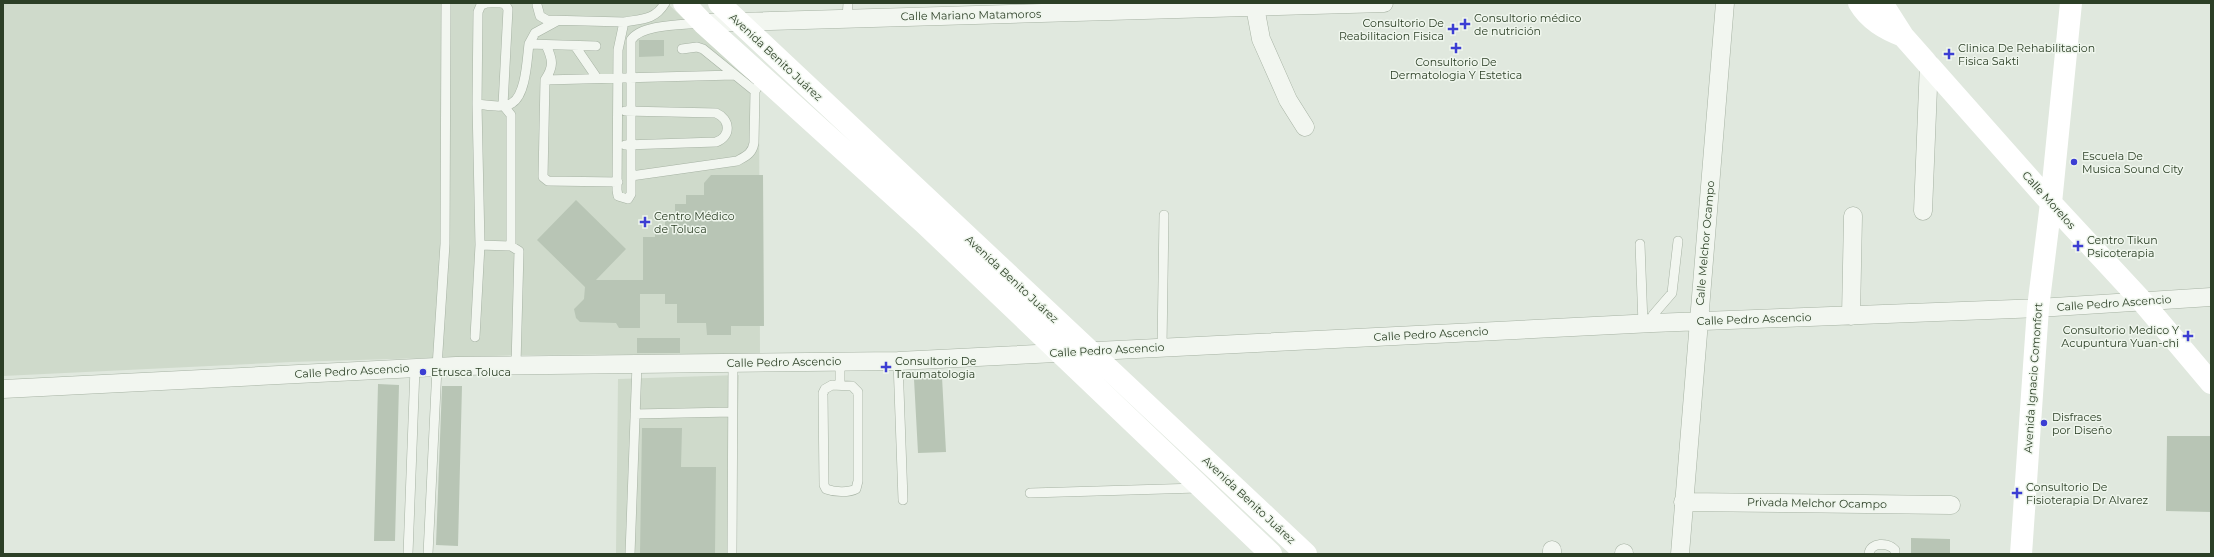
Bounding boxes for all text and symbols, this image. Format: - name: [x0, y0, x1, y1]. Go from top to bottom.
- street label: Calle Mariano Matamoros: [901, 7, 1042, 23]
- street label: Avenida Benito Juárez: [726, 10, 826, 104]
- place label: Consultorio médico de nutrición: [1474, 11, 1582, 38]
- place label: Consultorio De Reabilitacion Fisica: [1339, 16, 1444, 43]
- marker: Consultorio médico de nutrición: [1459, 18, 1471, 30]
- marker: Consultorio De Reabilitacion Fisica: [1447, 23, 1459, 35]
- place label: Clinica De Rehabilitacion Fisica Sakti: [1958, 41, 2095, 68]
- marker: Consultorio De Dermatologia Y Estetica: [1450, 42, 1462, 54]
- marker: Clinica De Rehabilitacion Fisica Sakti: [1943, 48, 1955, 60]
- place label: Consultorio De Dermatologia Y Estetica: [1390, 55, 1522, 82]
- place label: Escuela De Musica Sound City: [2082, 149, 2183, 176]
- marker: Escuela De Musica Sound City: [2069, 157, 2079, 167]
- street label: Calle Morelos: [2019, 168, 2079, 232]
- street label: Calle Melchor Ocampo: [1693, 180, 1717, 306]
- place label: Centro Médico de Toluca: [654, 209, 735, 236]
- marker: Centro Médico de Toluca: [639, 216, 651, 228]
- street label: Avenida Benito Juárez: [962, 232, 1062, 326]
- place label: Centro Tikun Psicoterapia: [2087, 233, 2158, 260]
- marker: Centro Tikun Psicoterapia: [2072, 240, 2084, 252]
- street label: Calle Pedro Ascencio: [2056, 292, 2172, 314]
- street label: Avenida Ignacio Comonfort: [2021, 302, 2045, 454]
- street label: Calle Pedro Ascencio: [1696, 310, 1812, 328]
- place label: Consultorio Medico Y Acupuntura Yuan-chi: [2061, 323, 2179, 350]
- street label: Calle Pedro Ascencio: [1373, 324, 1489, 344]
- marker: Consultorio Medico Y Acupuntura Yuan-chi: [2182, 330, 2194, 342]
- street label: Calle Pedro Ascencio: [1049, 340, 1165, 360]
- street label: Calle Pedro Ascencio: [726, 354, 842, 370]
- place label: Consultorio De Traumatologia: [895, 354, 977, 381]
- street label: Calle Pedro Ascencio: [294, 361, 410, 381]
- marker: Consultorio De Traumatologia: [880, 361, 892, 373]
- place label: Etrusca Toluca: [431, 365, 511, 379]
- marker: Etrusca Toluca: [418, 367, 428, 377]
- place label: Disfraces por Diseño: [2052, 410, 2112, 437]
- marker: Disfraces por Diseño: [2039, 418, 2049, 428]
- street label: Avenida Benito Juárez: [1199, 453, 1299, 547]
- place label: Consultorio De Fisioterapia Dr Alvarez: [2026, 480, 2149, 507]
- marker: Consultorio De Fisioterapia Dr Alvarez: [2011, 487, 2023, 499]
- street label: Privada Melchor Ocampo: [1747, 495, 1887, 511]

